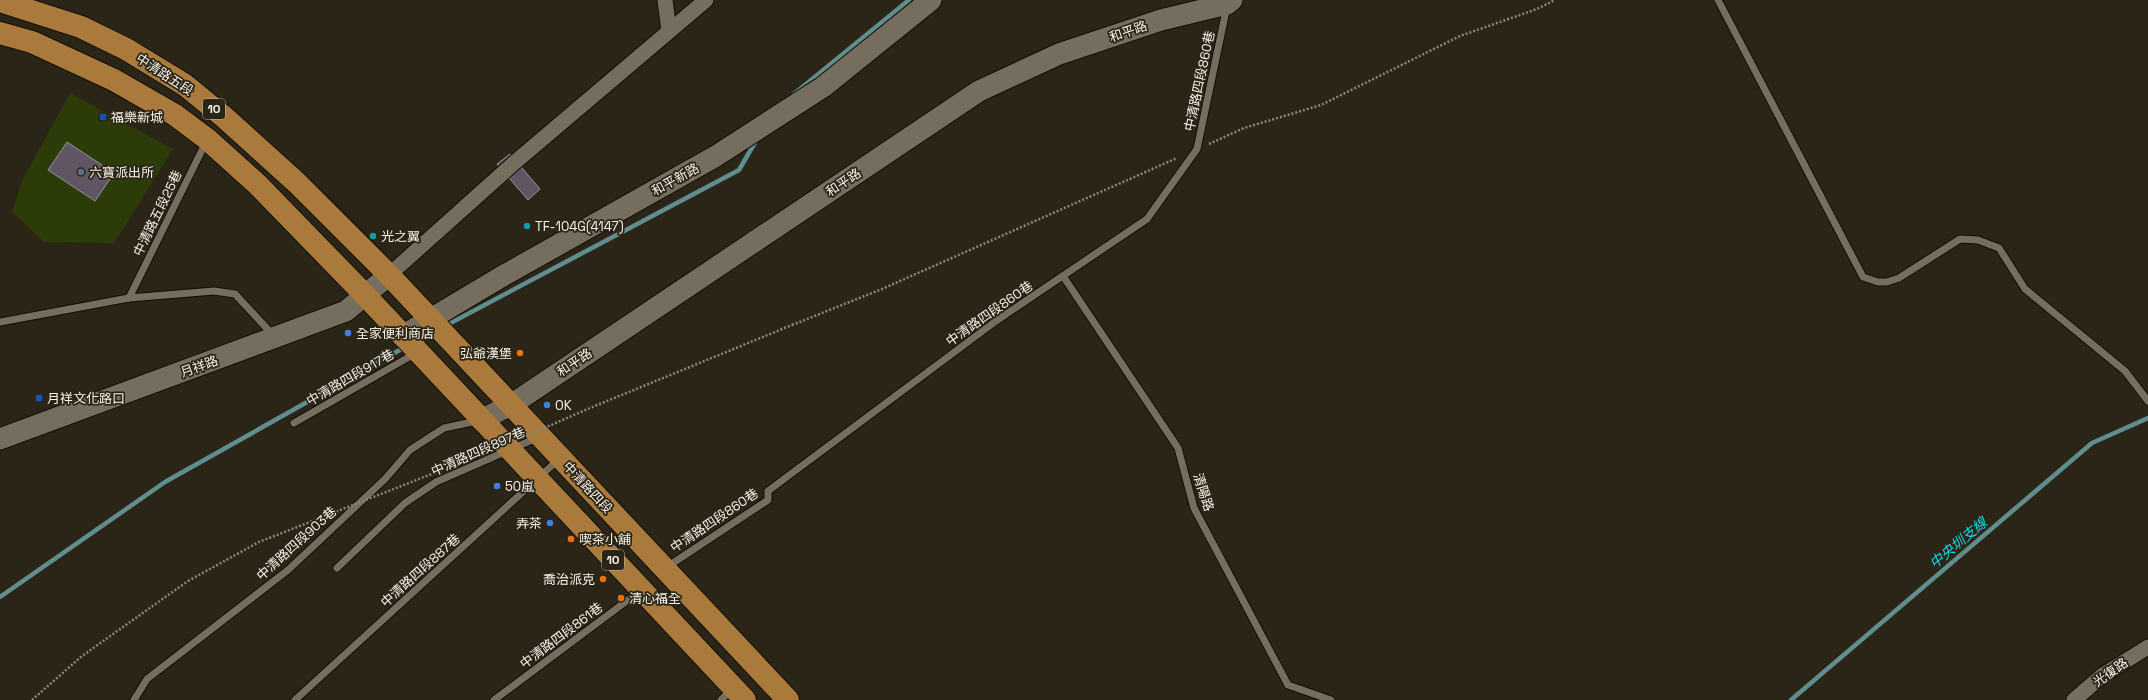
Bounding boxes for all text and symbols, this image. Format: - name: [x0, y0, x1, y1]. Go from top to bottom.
- street label: 和平路: [1107, 17, 1149, 46]
- street label: 中清路四段860巷: [1181, 29, 1218, 133]
- street label: 中清路五段: [133, 50, 197, 99]
- road number: 10: [203, 99, 225, 119]
- place label: 福樂新城: [111, 109, 163, 126]
- marker: 福樂新城: [98, 112, 108, 122]
- street label: 和平新路: [648, 159, 702, 199]
- place label: 六寶派出所: [89, 164, 154, 181]
- street label: 和平路: [822, 164, 864, 200]
- marker: 六寶派出所: [76, 167, 86, 177]
- street label: 中清路五段25巷: [129, 167, 186, 259]
- place label: TF-104G(4147): [535, 218, 624, 235]
- marker: TF-104G(4147): [522, 221, 532, 231]
- place label: 光之翼: [381, 228, 420, 245]
- marker: 光之翼: [368, 231, 378, 241]
- street label: 中清路四段860巷: [942, 277, 1036, 350]
- place label: 全家便利商店: [356, 325, 434, 342]
- marker: 全家便利商店: [343, 328, 353, 338]
- street label: 和平路: [553, 344, 595, 380]
- street label: 中清路四段917巷: [303, 345, 397, 409]
- place label: 弘爺漢堡: [460, 345, 512, 362]
- marker: 弘爺漢堡: [515, 348, 525, 358]
- street label: 月祥路: [178, 352, 220, 381]
- place label: 月祥文化路口: [47, 390, 125, 407]
- marker: 月祥文化路口: [34, 393, 44, 403]
- place label: OK: [555, 397, 572, 414]
- marker: OK: [542, 400, 552, 410]
- street label: 中清路四段897巷: [429, 423, 528, 480]
- street label: 中清路四段: [559, 458, 616, 517]
- street label: 清陽路: [1189, 471, 1218, 513]
- place label: 50嵐: [505, 478, 535, 495]
- marker: 50嵐: [492, 481, 502, 491]
- street label: 中清路四段860巷: [667, 485, 761, 556]
- street label: 中清路四段903巷: [253, 503, 340, 584]
- water label: 中央圳支線: [1925, 512, 1992, 572]
- place label: 弄茶: [516, 515, 542, 532]
- marker: 弄茶: [545, 518, 555, 528]
- street label: 中清路四段887巷: [377, 530, 464, 611]
- place label: 喫茶小舖: [579, 531, 631, 548]
- marker: 喫茶小舖: [566, 534, 576, 544]
- road number: 10: [602, 550, 624, 570]
- place label: 喬治派克: [543, 571, 595, 588]
- marker: 喬治派克: [598, 574, 608, 584]
- place label: 清心福全: [629, 590, 681, 607]
- marker: 清心福全: [616, 593, 626, 603]
- street label: 中清路四段861巷: [516, 599, 606, 672]
- street label: 光復路: [2089, 654, 2131, 691]

